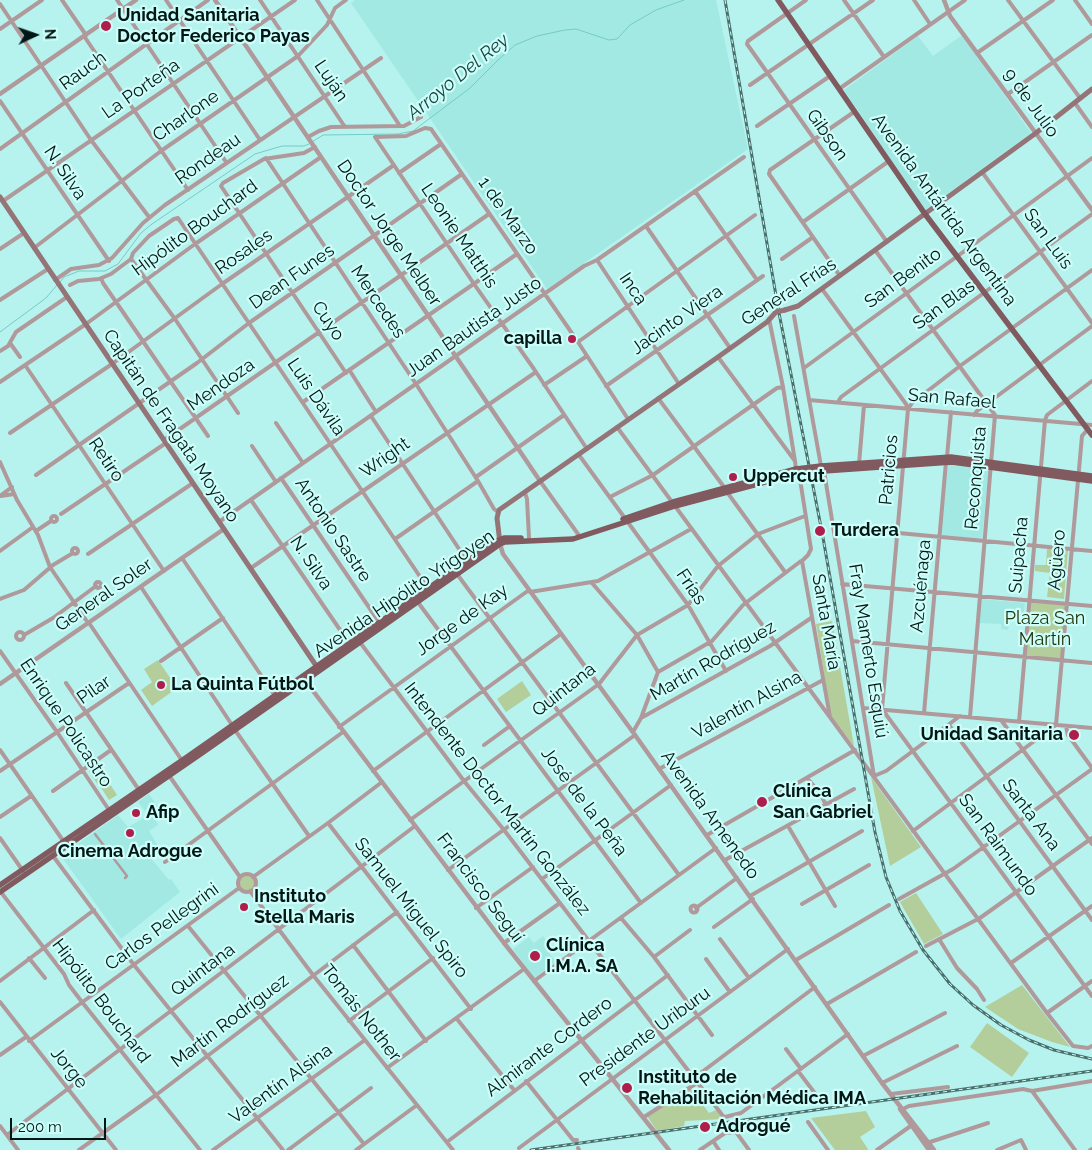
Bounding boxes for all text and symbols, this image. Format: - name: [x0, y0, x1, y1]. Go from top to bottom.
- place label: Unidad Sanitaria Doctor Federico Payas: [117, 5, 310, 48]
- north arrow: [10, 10, 60, 60]
- marker: Unidad Sanitaria Doctor Federico Payas: [99, 19, 113, 33]
- text: N: [42, 28, 58, 40]
- water label: Arroyo Del Rey: [403, 29, 513, 125]
- street label: Rauch: [55, 47, 111, 95]
- street label: La Porteña: [98, 54, 184, 124]
- street label: Luján: [309, 56, 353, 106]
- street label: 9 de Julio: [999, 64, 1063, 142]
- street label: Charlone: [149, 85, 223, 147]
- street label: Gibson: [802, 105, 852, 165]
- street label: Avenida Antártida Argentina: [867, 110, 1021, 310]
- street label: Rondeau: [171, 129, 245, 189]
- street label: N. Silva: [39, 142, 91, 204]
- street label: Doctor Jorge Melber: [332, 156, 446, 310]
- street label: 1 de Marzo: [473, 173, 543, 259]
- street label: Hipólito Bouchard: [128, 175, 262, 281]
- street label: Leonie Matthis: [416, 179, 502, 293]
- street label: San Luis: [1019, 205, 1077, 273]
- street label: Rosales: [211, 225, 277, 279]
- street label: Dean Funes: [245, 240, 339, 314]
- street label: San Benito: [860, 243, 946, 313]
- street label: General Frías: [738, 253, 840, 331]
- street label: Mercedes: [346, 262, 410, 342]
- street label: Inca: [614, 269, 652, 309]
- street label: Juan Bautista Justo: [402, 272, 546, 382]
- street label: San Blas: [909, 275, 979, 335]
- street label: Jacinto Viera: [627, 281, 727, 359]
- street label: Cuyo: [307, 297, 349, 345]
- street label: Capitán de Fragata Moyano: [98, 325, 244, 527]
- place label: capilla: [504, 328, 562, 350]
- marker: capilla: [566, 333, 578, 345]
- street label: Mendoza: [183, 354, 259, 416]
- street label: Luis Dávila: [282, 354, 350, 440]
- street label: San Rafael: [907, 384, 997, 414]
- street label: Reconquista: [961, 426, 991, 530]
- street label: Wright: [356, 433, 414, 483]
- street label: Retiro: [83, 434, 129, 486]
- street label: Patricios: [875, 434, 903, 506]
- place label: Uppercut: [743, 466, 825, 488]
- marker: Uppercut: [727, 471, 739, 483]
- street label: Antonio Sastre: [290, 474, 376, 586]
- street label: Suipacha: [1005, 516, 1033, 594]
- place label: Turdera: [831, 520, 899, 542]
- marker: Turdera: [813, 524, 827, 538]
- street label: Avenida Hipólito Yrigoyen: [310, 525, 498, 663]
- street label: Agüero: [1044, 529, 1070, 591]
- street label: N. Silva: [285, 532, 337, 594]
- street label: Azcuénaga: [906, 539, 936, 633]
- street label: General Soler: [51, 554, 157, 636]
- street label: Fray Mamerto Esquiú: [844, 562, 892, 740]
- street label: Frías: [671, 565, 711, 609]
- street label: Santa María: [807, 572, 845, 672]
- street label: Jorge de Kay: [412, 579, 512, 661]
- park label: Plaza San Martín: [1005, 608, 1085, 650]
- street label: Martín Rodríguez: [646, 616, 780, 706]
- street label: Enrique Policastro: [15, 655, 117, 791]
- street label: Quintana: [528, 659, 600, 721]
- street label: Valentín Alsina: [688, 666, 806, 744]
- street label: Pilar: [73, 671, 115, 709]
- place label: La Quinta Fútbol: [171, 674, 314, 696]
- street label: Intendente Doctor Martín González: [399, 678, 595, 920]
- marker: La Quinta Fútbol: [155, 679, 167, 691]
- place label: Unidad Sanitaria: [920, 724, 1063, 746]
- marker: Unidad Sanitaria: [1067, 728, 1081, 742]
- street label: José de la Peña: [536, 743, 632, 861]
- street label: Avenida Amenedo: [656, 746, 764, 884]
- street label: Santa Ana: [997, 775, 1065, 855]
- place label: Clínica San Gabriel: [773, 781, 872, 824]
- street label: San Raimundo: [954, 790, 1042, 900]
- marker: Clínica San Gabriel: [755, 795, 769, 809]
- place label: Afip: [146, 802, 179, 824]
- marker: Afip: [130, 807, 142, 819]
- marker: Cinema Adrogue: [124, 827, 136, 839]
- street label: Francisco Seguí: [432, 829, 528, 947]
- street label: Samuel Miguel Spiro: [349, 833, 473, 983]
- place label: Cinema Adrogue: [58, 841, 202, 863]
- street label: Carlos Pellegrini: [101, 879, 223, 975]
- place label: Instituto Stella Maris: [254, 886, 355, 929]
- marker: Instituto Stella Maris: [238, 901, 250, 913]
- street label: Hipólito Bouchard: [47, 935, 155, 1067]
- place label: Clínica I.M.A. SA: [546, 935, 618, 978]
- street label: Quintana: [167, 939, 239, 1001]
- marker: Clínica I.M.A. SA: [528, 949, 542, 963]
- street label: Tomás Nother: [316, 960, 406, 1066]
- street label: Martín Rodríguez: [167, 970, 293, 1072]
- street label: Presidente Uriburu: [575, 982, 715, 1092]
- street label: Almirante Cordero: [482, 992, 616, 1102]
- street label: Valentín Alsina: [225, 1039, 337, 1129]
- street label: Jorge: [46, 1043, 92, 1093]
- place label: Instituto de Rehabilitación Médica IMA: [638, 1067, 866, 1110]
- marker: Instituto de Rehabilitación Médica IMA: [620, 1081, 634, 1095]
- scale bar: [12, 1108, 109, 1140]
- place label: Adrogué: [716, 1116, 791, 1138]
- text: 200 m: [18, 1118, 62, 1136]
- marker: Adrogué: [698, 1120, 712, 1134]

